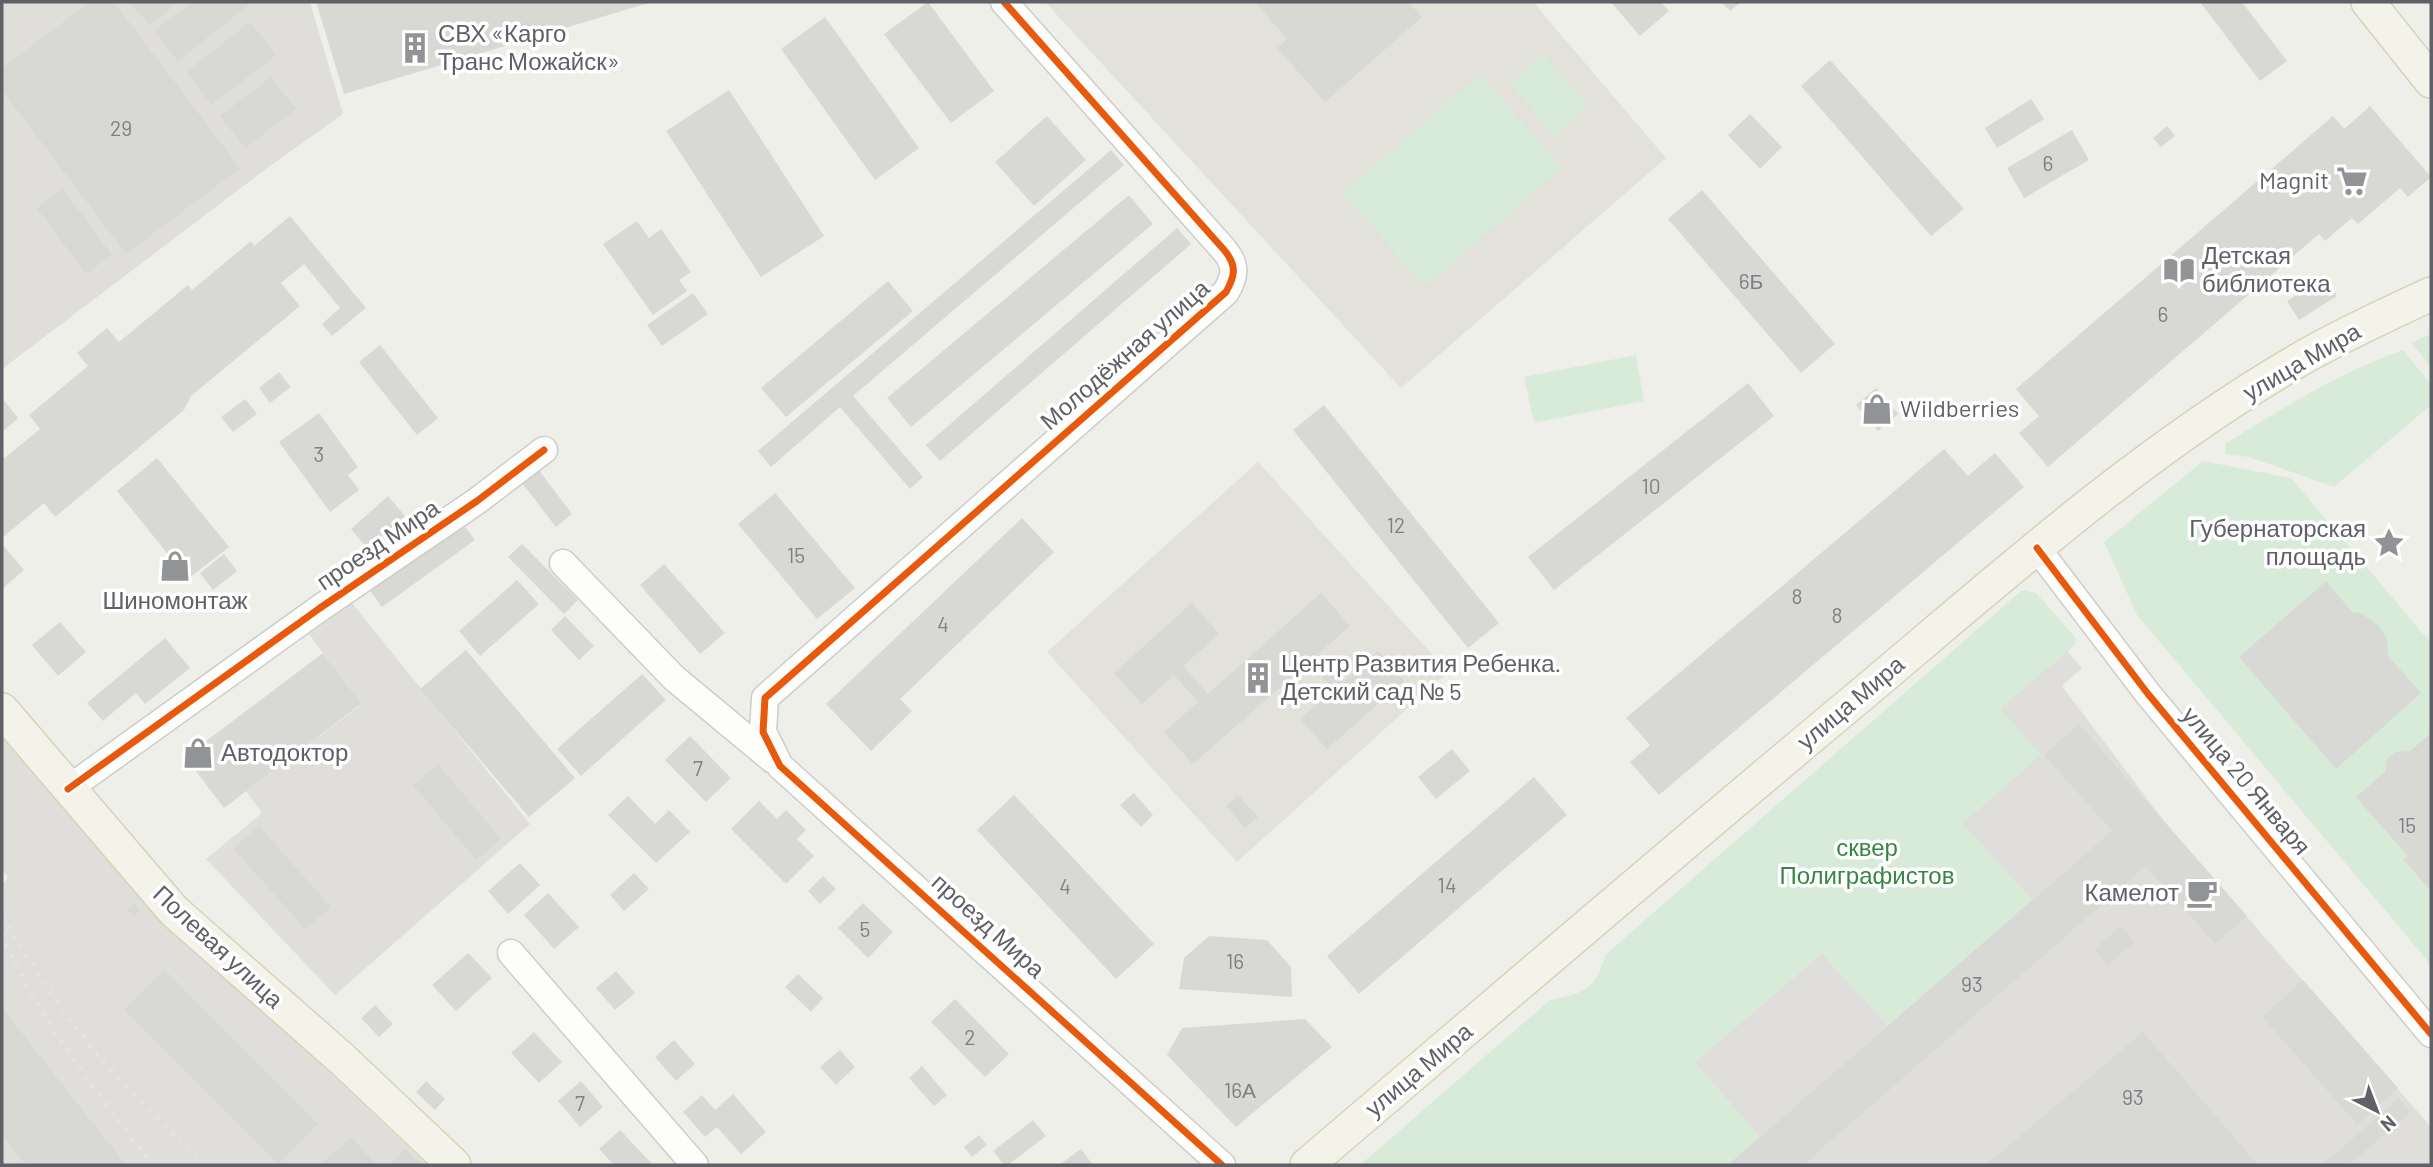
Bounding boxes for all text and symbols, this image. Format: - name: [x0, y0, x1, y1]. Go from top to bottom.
- place label: СВХ «Карго Транс Можайск»: [438, 18, 620, 75]
- building icon: СВХ «Карго Транс Можайск»: [398, 31, 432, 65]
- house number: 29: [110, 115, 132, 140]
- house number: 6: [2043, 150, 2053, 175]
- supermarket icon: Magnit: [2335, 164, 2369, 198]
- place label: Magnit: [2259, 165, 2329, 194]
- place label: Детская библиотека: [2202, 240, 2331, 297]
- library icon: Детская библиотека: [2162, 253, 2196, 287]
- house number: 6Б: [1739, 268, 1763, 293]
- street label: Молодёжная улица: [1034, 272, 1215, 435]
- house number: 6: [2158, 301, 2168, 326]
- street label: улица Мира: [2237, 315, 2366, 406]
- shop icon: Wildberries: [1860, 392, 1894, 426]
- place label: Wildberries: [1900, 393, 2019, 422]
- house number: 3: [314, 441, 324, 466]
- house number: 10: [1641, 473, 1661, 498]
- street label: проезд Мира: [310, 492, 445, 595]
- house number: 12: [1387, 512, 1405, 537]
- place label: Губернаторская площадь: [2189, 513, 2366, 570]
- place icon: Губернаторская площадь: [2372, 526, 2406, 560]
- house number: 15: [787, 542, 805, 567]
- shop icon: Шиномонтаж: [158, 549, 192, 583]
- house number: 8: [1792, 583, 1802, 608]
- place label: Шиномонтаж: [102, 585, 248, 614]
- house number: 8: [1832, 602, 1842, 627]
- house number: 4: [937, 611, 949, 636]
- place label: Центр Развития Ребенка. Детский сад № 5: [1281, 648, 1561, 705]
- street label: улица Мира: [1791, 648, 1910, 755]
- building icon: Центр Развития Ребенка. Детский сад № 5: [1241, 661, 1275, 695]
- street label: улица 20 Января: [2177, 700, 2318, 860]
- shop icon: Автодоктор: [181, 736, 215, 770]
- place label: Автодоктор: [221, 737, 348, 766]
- house number: 7: [693, 755, 703, 780]
- house number: 15: [2398, 812, 2416, 837]
- park label: сквер Полиграфистов: [1780, 832, 1954, 889]
- street label: проезд Мира: [927, 867, 1052, 984]
- house number: 14: [1438, 872, 1456, 897]
- house number: 4: [1059, 873, 1071, 898]
- cafe icon: Камелот: [2185, 876, 2219, 910]
- place label: Камелот: [2085, 877, 2179, 906]
- street label: Полевая улица: [148, 878, 290, 1014]
- house number: 5: [860, 916, 870, 941]
- house number: 16: [1226, 948, 1244, 973]
- house number: 93: [1961, 971, 1983, 996]
- street label: улица Мира: [1359, 1015, 1478, 1122]
- house number: 2: [964, 1024, 976, 1049]
- north arrow: [2342, 1076, 2412, 1146]
- house number: 16А: [1224, 1077, 1256, 1102]
- house number: 93: [2122, 1084, 2144, 1109]
- house number: 7: [575, 1090, 585, 1115]
- text: N: [2376, 1111, 2401, 1137]

